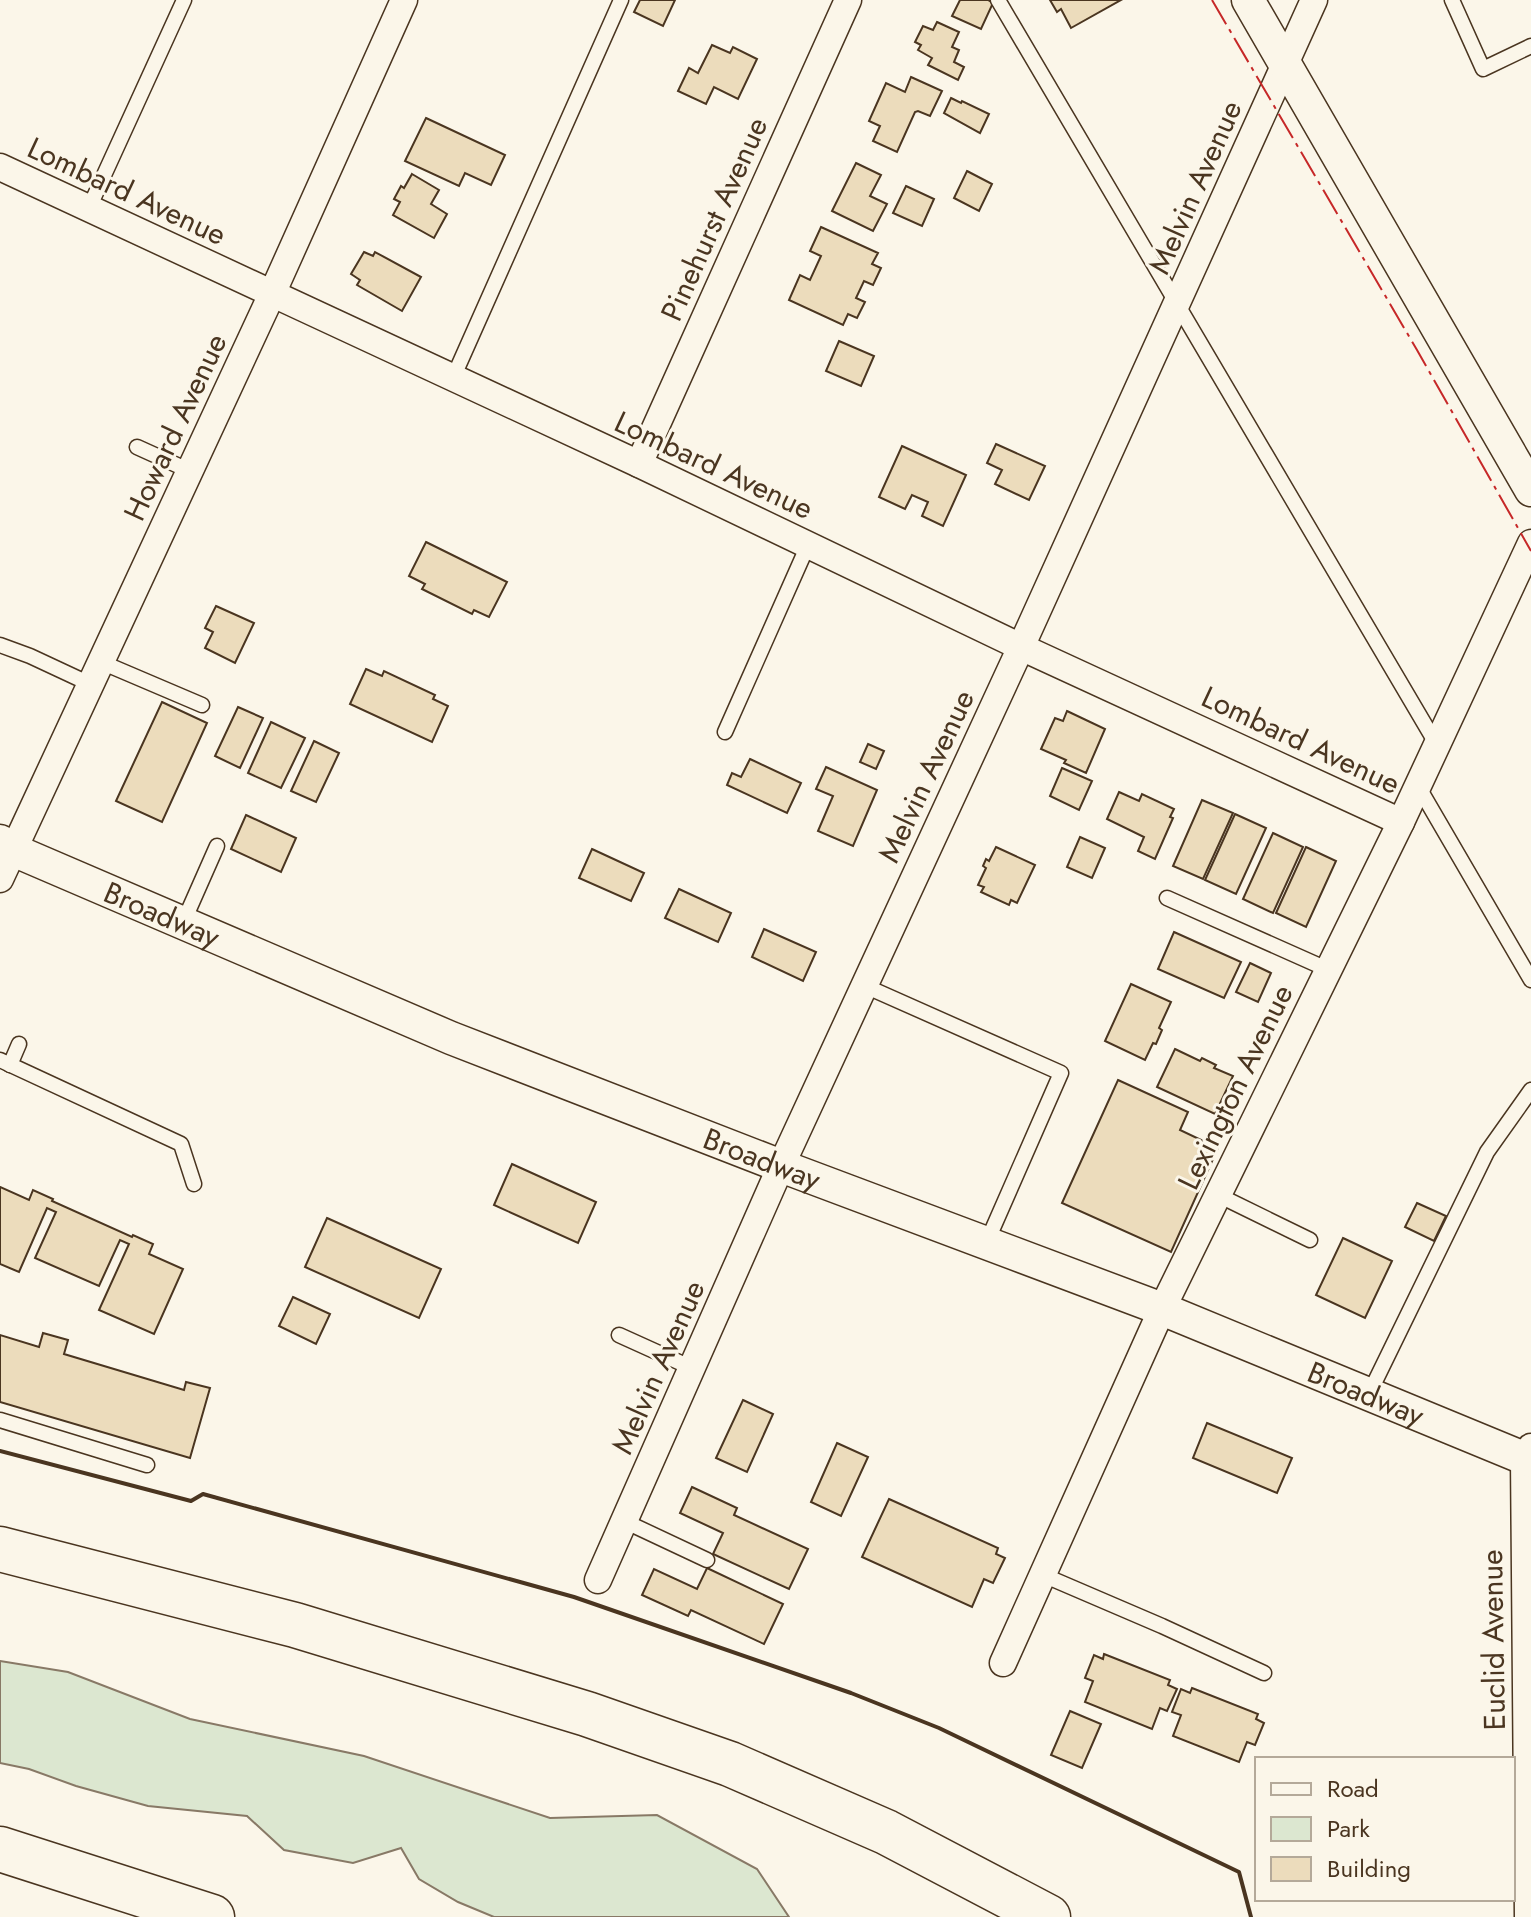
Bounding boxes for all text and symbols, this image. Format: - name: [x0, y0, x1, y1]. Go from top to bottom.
- street label: Melvin Avenue: [1138, 93, 1252, 281]
- street label: Pinehurst Avenue: [650, 110, 778, 328]
- street label: Lombard Avenue: [21, 126, 233, 256]
- street label: Howard Avenue: [113, 326, 237, 528]
- street label: Lombard Avenue: [608, 400, 820, 530]
- street label: Lombard Avenue: [1195, 675, 1407, 805]
- street label: Melvin Avenue: [867, 683, 985, 869]
- street label: Broadway: [97, 870, 228, 958]
- street label: Lexington Avenue: [1167, 977, 1303, 1197]
- street label: Broadway: [697, 1116, 828, 1201]
- street label: Melvin Avenue: [601, 1273, 715, 1461]
- street label: Broadway: [1301, 1350, 1432, 1437]
- street label: Euclid Avenue: [1470, 1549, 1516, 1731]
- legend: [1255, 1757, 1515, 1901]
- text: Road: [1327, 1771, 1379, 1806]
- text: Park: [1327, 1811, 1370, 1846]
- text: Building: [1327, 1851, 1411, 1886]

